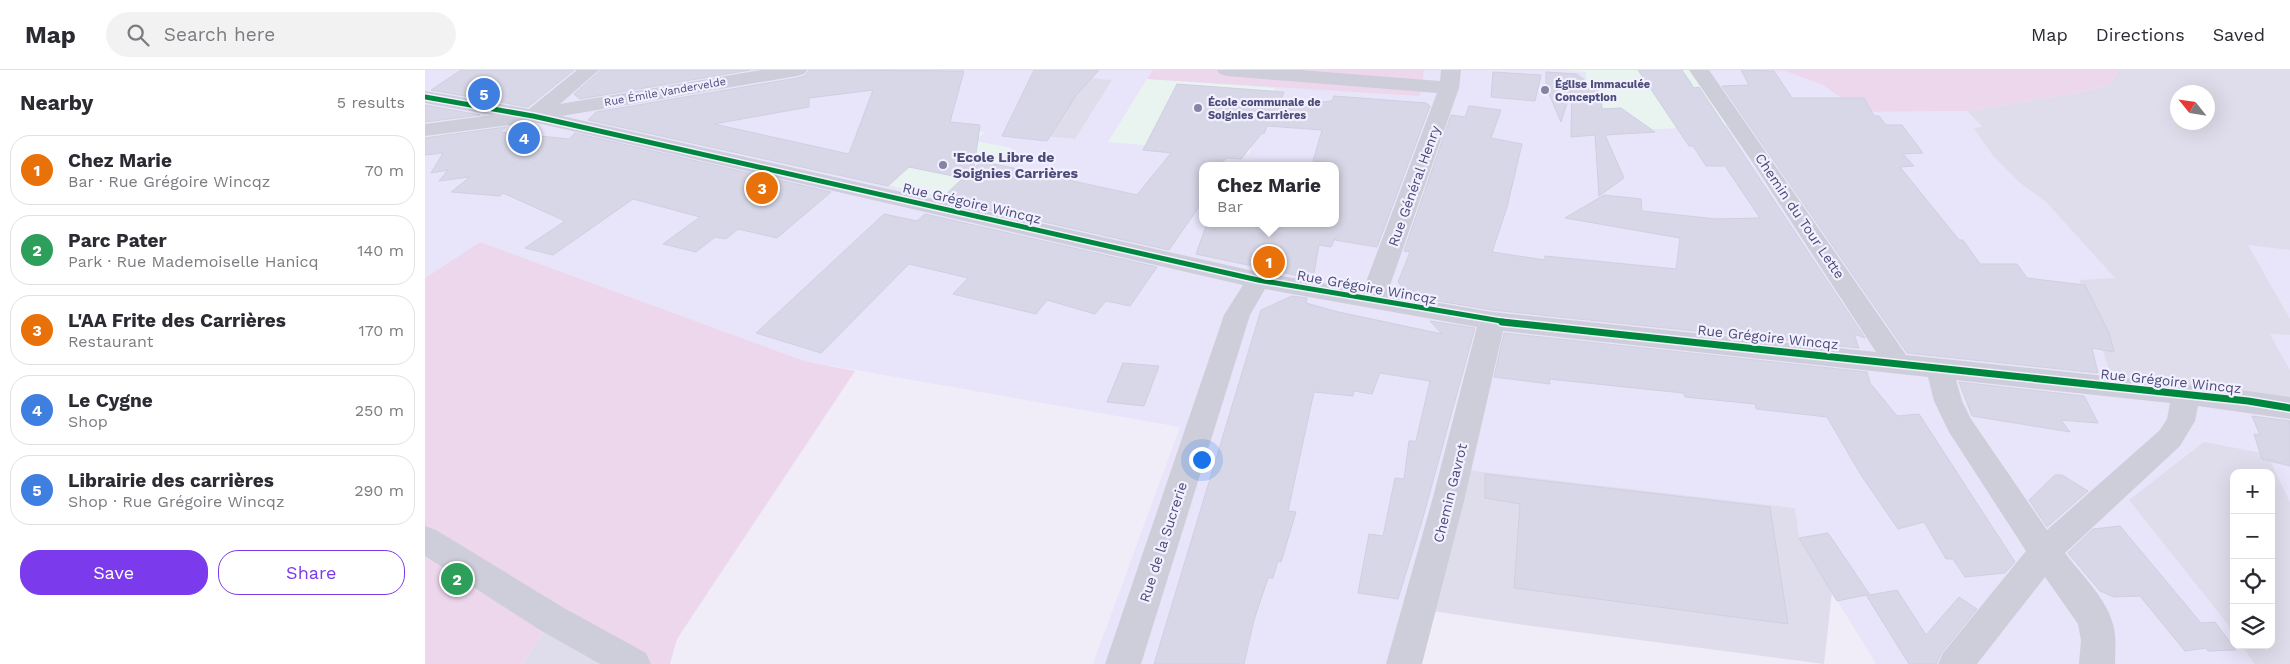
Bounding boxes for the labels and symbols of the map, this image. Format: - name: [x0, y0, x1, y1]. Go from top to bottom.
- street label: Rue Émile Vandervelde: [603, 74, 727, 109]
- pin: 5: [468, 75, 500, 113]
- place label: Église Immaculée Conception: [1555, 78, 1650, 104]
- marker: Église Immaculée Conception: [1539, 84, 1551, 96]
- north arrow: [2170, 85, 2215, 130]
- place label: École communale de Soignies Carrières: [1208, 96, 1321, 122]
- marker: École communale de Soignies Carrières: [1192, 102, 1204, 114]
- pin: 4: [508, 119, 540, 157]
- street label: Rue Général Henry: [1385, 123, 1444, 249]
- place label: 'Ecole Libre de Soignies Carrières: [953, 149, 1079, 181]
- street label: Chemin du Tour Lette: [1752, 150, 1848, 282]
- marker: 'Ecole Libre de Soignies Carrières: [937, 159, 949, 171]
- pin: 3: [746, 169, 778, 207]
- street label: Rue Grégoire Wincqz: [901, 179, 1043, 227]
- pin: 1: [1253, 243, 1285, 281]
- street label: Rue Grégoire Wincqz: [1296, 267, 1438, 307]
- street label: Rue Grégoire Wincqz: [1697, 322, 1839, 352]
- street label: Rue Grégoire Wincqz: [2100, 366, 2242, 396]
- street label: Chemin Gavrot: [1430, 442, 1470, 544]
- your location: [1189, 447, 1215, 473]
- street label: Rue de la Sucrerie: [1136, 480, 1190, 604]
- pin: 2: [441, 560, 473, 598]

